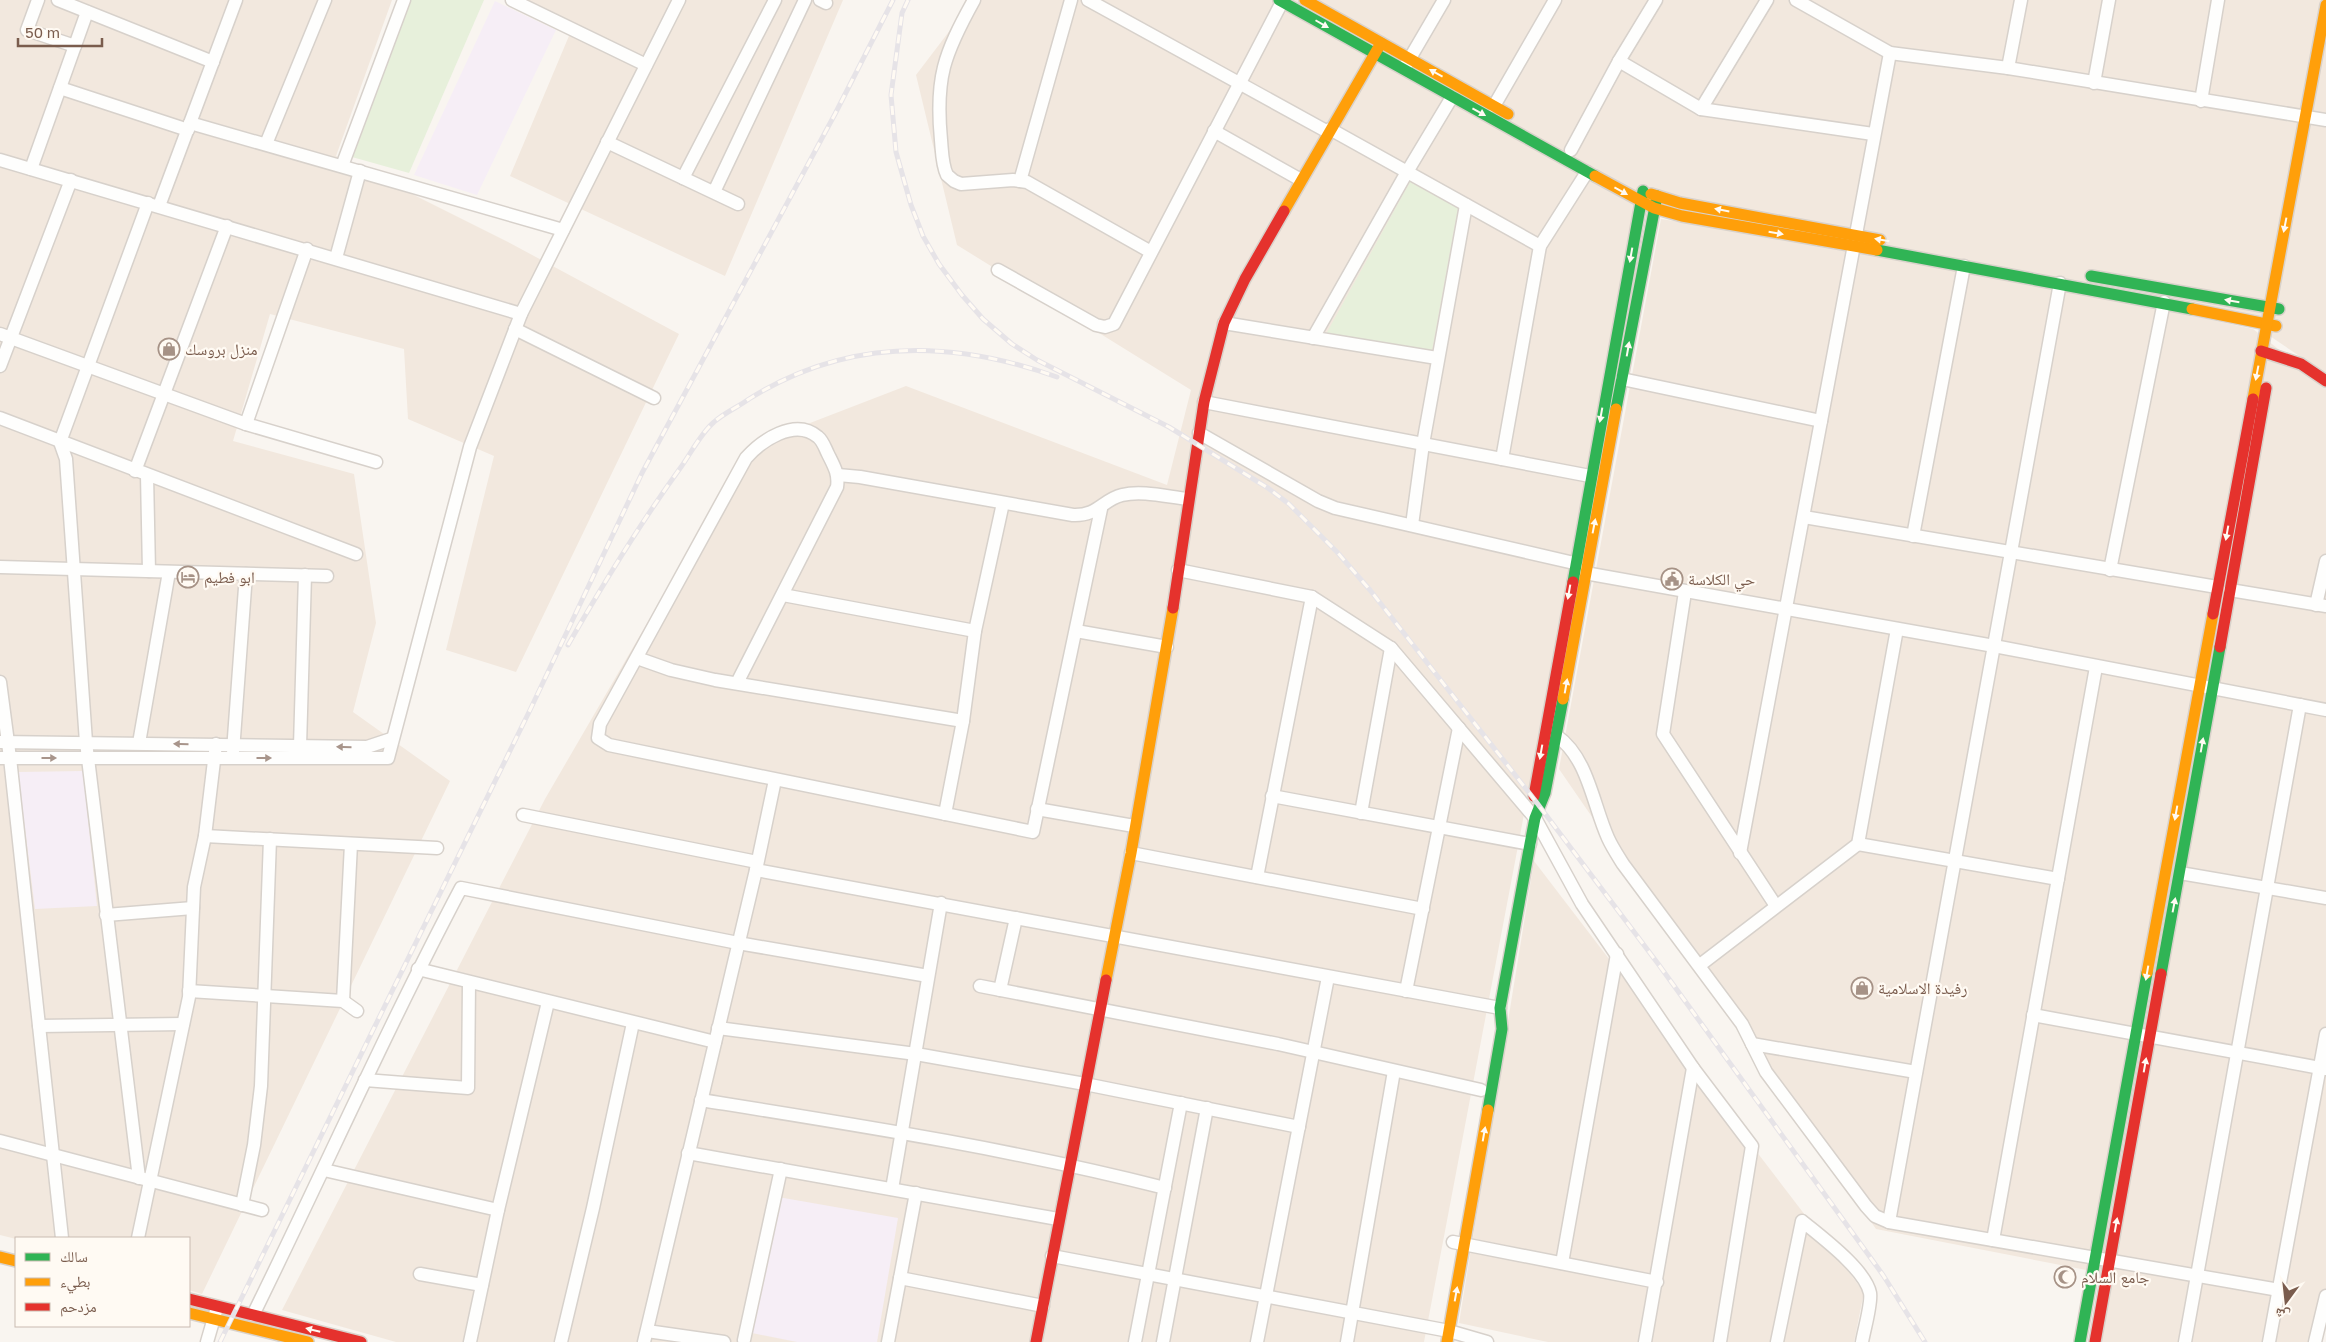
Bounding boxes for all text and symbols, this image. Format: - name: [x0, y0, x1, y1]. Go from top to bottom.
- scale bar: [18, 15, 101, 47]
- one-way arrow: [1314, 20, 1329, 28]
- text: 50 m: [25, 23, 60, 41]
- one-way arrow: [1429, 69, 1443, 78]
- one-way arrow: [1472, 108, 1486, 116]
- one-way arrow: [1613, 187, 1628, 195]
- one-way arrow: [1714, 206, 1730, 214]
- one-way arrow: [2281, 217, 2289, 232]
- one-way arrow: [1769, 230, 1785, 238]
- one-way arrow: [1874, 235, 1890, 243]
- one-way arrow: [1626, 248, 1634, 264]
- one-way arrow: [2223, 297, 2239, 305]
- shop icon: منزل بروسك: [157, 337, 181, 361]
- place label: منزل بروسك: [185, 339, 258, 360]
- one-way arrow: [1624, 342, 1632, 357]
- one-way arrow: [2252, 365, 2260, 381]
- one-way arrow: [1597, 408, 1605, 424]
- one-way arrow: [1591, 518, 1599, 534]
- one-way arrow: [2223, 525, 2231, 540]
- hotel icon: ابو فطيم: [176, 565, 200, 589]
- place label: ابو فطيم: [204, 567, 255, 588]
- public building icon: حي الكلاسة: [1660, 567, 1684, 591]
- place label: حي الكلاسة: [1688, 569, 1755, 592]
- one-way arrow: [1565, 585, 1573, 600]
- one-way arrow: [1562, 678, 1570, 694]
- one-way arrow: [2199, 737, 2207, 753]
- one-way arrow: [173, 739, 189, 747]
- one-way arrow: [335, 743, 351, 751]
- one-way arrow: [1536, 745, 1544, 761]
- one-way arrow: [41, 754, 57, 762]
- one-way arrow: [256, 754, 272, 762]
- one-way arrow: [2172, 805, 2180, 821]
- one-way arrow: [2170, 898, 2178, 913]
- one-way arrow: [2143, 965, 2151, 981]
- shop icon: رفيدة الاسلامية: [1850, 976, 1874, 1000]
- place label: رفيدة الاسلامية: [1878, 978, 1967, 998]
- one-way arrow: [2141, 1057, 2149, 1073]
- one-way arrow: [1480, 1126, 1488, 1142]
- one-way arrow: [2112, 1217, 2120, 1233]
- legend: [15, 1237, 190, 1327]
- text: سالك: [60, 1247, 88, 1265]
- mosque icon: جامع السلام: [2053, 1265, 2077, 1289]
- place label: جامع السلام: [2081, 1267, 2150, 1288]
- text: بطيء: [60, 1272, 90, 1294]
- north arrow: [2261, 1277, 2311, 1327]
- one-way arrow: [1452, 1286, 1460, 1302]
- text: مزدحم: [60, 1297, 97, 1317]
- text: ش: [2273, 1304, 2292, 1325]
- one-way arrow: [306, 1326, 321, 1334]

